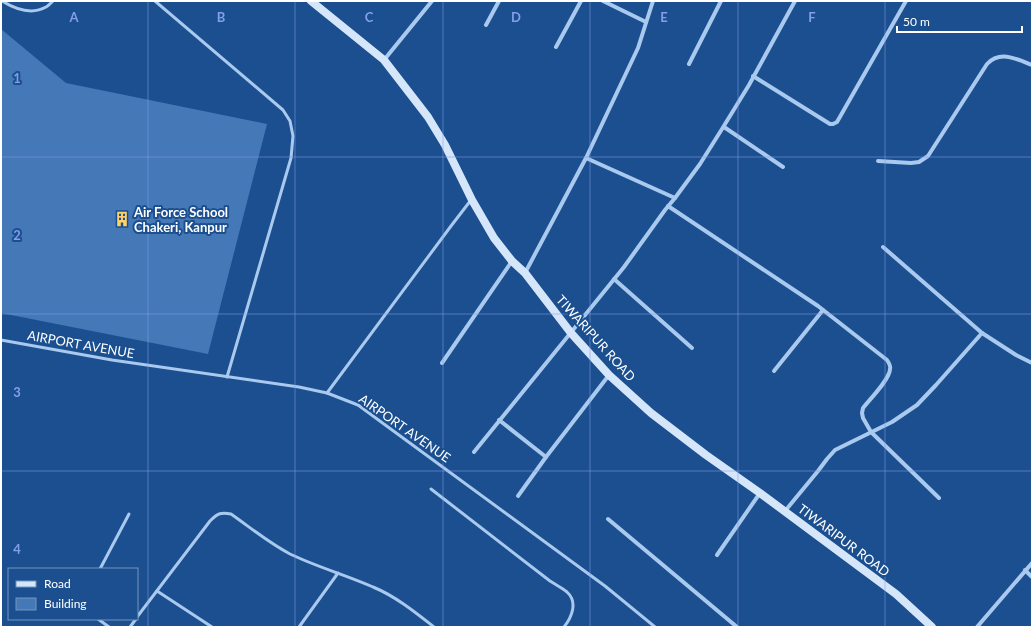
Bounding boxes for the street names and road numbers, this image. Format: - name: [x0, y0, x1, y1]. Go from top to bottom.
- street label: TIWARIPUR ROAD: [553, 292, 639, 385]
- street label: AIRPORT AVENUE: [26, 327, 136, 361]
- street label: AIRPORT AVENUE: [356, 390, 454, 466]
- street label: TIWARIPUR ROAD: [795, 500, 893, 580]

